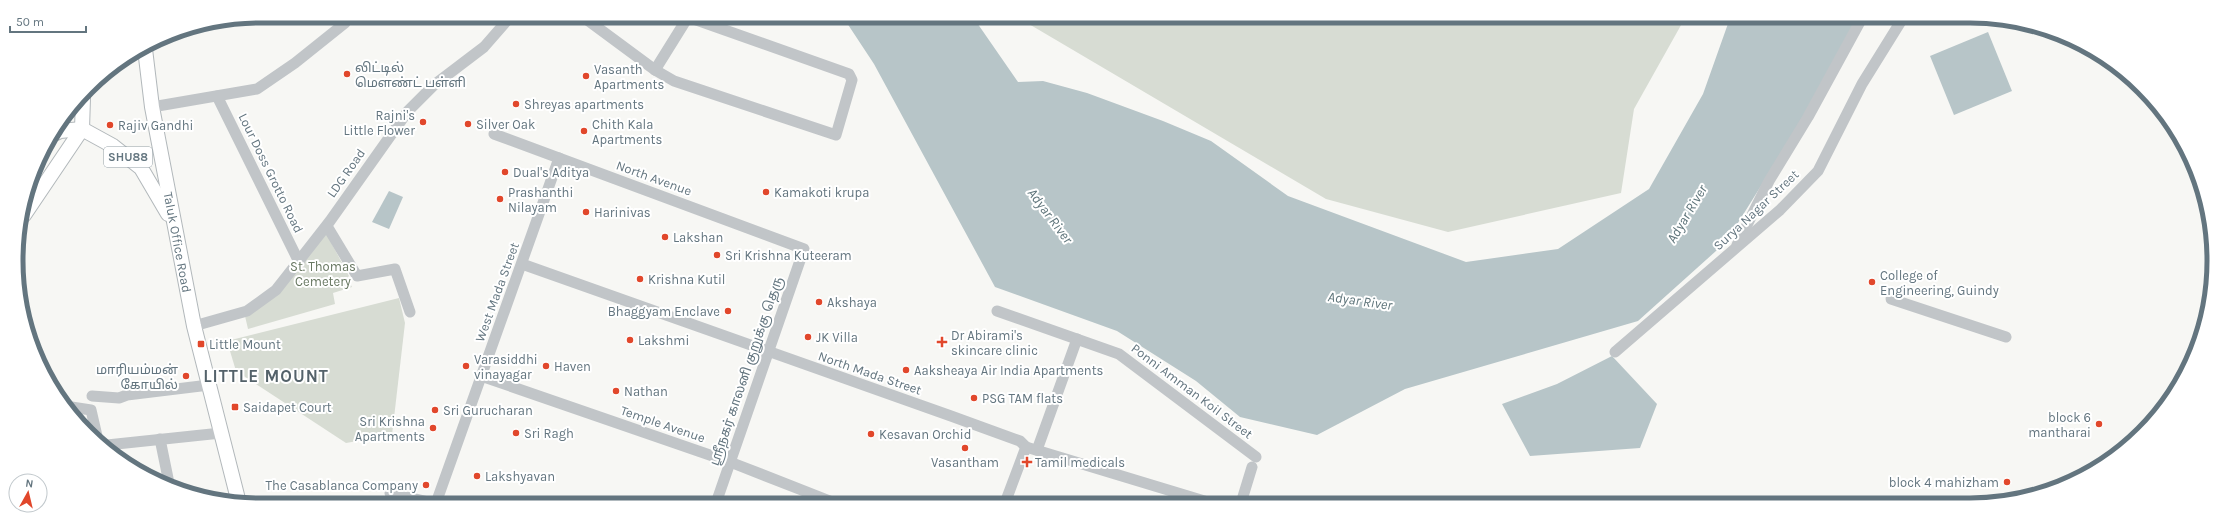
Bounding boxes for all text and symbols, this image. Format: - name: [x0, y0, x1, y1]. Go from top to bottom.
- scale bar: [10, 8, 86, 34]
- text: 50 m: [16, 15, 44, 29]
- place label: லிட்டில் மௌண்ட் பள்ளி: [355, 60, 466, 90]
- place label: Vasanth Apartments: [594, 62, 664, 92]
- marker: லிட்டில் மௌண்ட் பள்ளி: [342, 69, 352, 79]
- marker: Vasanth Apartments: [581, 71, 591, 81]
- place label: Shreyas apartments: [524, 97, 644, 112]
- marker: Shreyas apartments: [511, 99, 521, 109]
- place label: Rajni's Little Flower: [344, 108, 415, 138]
- street label: Lour Doss Grotto Road: [235, 111, 307, 235]
- marker: Rajni's Little Flower: [418, 117, 428, 127]
- place label: Silver Oak: [476, 117, 535, 132]
- place label: Chith Kala Apartments: [592, 117, 662, 147]
- place label: Rajiv Gandhi: [118, 118, 194, 133]
- marker: Silver Oak: [463, 119, 473, 129]
- marker: Rajiv Gandhi: [105, 120, 115, 130]
- marker: Chith Kala Apartments: [579, 126, 589, 136]
- street label: LDG Road: [324, 146, 368, 200]
- road number: SHU88: [104, 147, 152, 167]
- street label: North Avenue: [614, 157, 694, 199]
- place label: Dual's Aditya: [513, 165, 589, 180]
- marker: Dual's Aditya: [500, 167, 510, 177]
- street label: Surya Nagar Street: [1710, 167, 1802, 253]
- water label: Adyar River: [1663, 181, 1712, 246]
- place label: Prashanthi Nilayam: [508, 185, 573, 215]
- place label: Kamakoti krupa: [774, 185, 869, 200]
- water label: Adyar River: [1024, 185, 1077, 248]
- marker: Kamakoti krupa: [761, 187, 771, 197]
- street label: Taluk Office Road: [161, 191, 195, 294]
- marker: Prashanthi Nilayam: [495, 194, 505, 204]
- place label: Harinivas: [594, 205, 651, 220]
- marker: Harinivas: [581, 207, 591, 217]
- place label: Lakshan: [673, 230, 723, 245]
- marker: Lakshan: [660, 232, 670, 242]
- street label: West Mada Street: [472, 240, 522, 344]
- place label: Sri Krishna Kuteeram: [725, 248, 852, 263]
- marker: Sri Krishna Kuteeram: [712, 250, 722, 260]
- park label: St. Thomas Cemetery: [290, 259, 356, 289]
- place label: College of Engineering, Guindy: [1880, 268, 1999, 298]
- place label: Krishna Kutil: [648, 272, 725, 287]
- marker: Krishna Kutil: [635, 274, 645, 284]
- street label: ஸ்ரீநகர் காலனி குறுக்கு தெரு: [707, 274, 786, 468]
- marker: College of Engineering, Guindy: [1867, 277, 1877, 287]
- water label: Adyar River: [1327, 288, 1394, 314]
- place label: Akshaya: [827, 295, 877, 310]
- marker: Akshaya: [814, 297, 824, 307]
- place label: Bhaggyam Enclave: [608, 304, 720, 319]
- marker: Bhaggyam Enclave: [723, 306, 733, 316]
- place label: Dr Abirami's skincare clinic: [951, 328, 1038, 358]
- place label: JK Villa: [816, 330, 858, 345]
- marker: JK Villa: [803, 332, 813, 342]
- place label: Lakshmi: [638, 333, 689, 348]
- marker: Lakshmi: [625, 335, 635, 345]
- marker: Dr Abirami's skincare clinic: [936, 336, 948, 348]
- place label: Little Mount: [209, 337, 281, 352]
- marker: Little Mount: [196, 339, 206, 349]
- street label: Ponni Amman Koil Street: [1128, 340, 1256, 442]
- street label: North Mada Street: [816, 348, 924, 398]
- place label: Varasiddhi vinayagar: [474, 352, 538, 382]
- place label: Haven: [554, 359, 591, 374]
- marker: Varasiddhi vinayagar: [461, 361, 471, 371]
- marker: Haven: [541, 361, 551, 371]
- place label: மாரியம்மன் கோயில்: [96, 362, 178, 392]
- place label: Aaksheaya Air India Apartments: [914, 363, 1104, 378]
- marker: Aaksheaya Air India Apartments: [901, 365, 911, 375]
- district label: LITTLE MOUNT: [203, 366, 329, 386]
- marker: மாரியம்மன் கோயில்: [181, 371, 191, 381]
- place label: Nathan: [624, 384, 668, 399]
- marker: Nathan: [611, 386, 621, 396]
- place label: PSG TAM flats: [982, 391, 1063, 406]
- marker: PSG TAM flats: [969, 393, 979, 403]
- place label: Saidapet Court: [243, 400, 332, 415]
- marker: Saidapet Court: [230, 402, 240, 412]
- place label: Sri Gurucharan: [443, 403, 533, 418]
- street label: Temple Avenue: [619, 403, 707, 446]
- marker: Sri Gurucharan: [430, 405, 440, 415]
- place label: block 6 mantharai: [2028, 410, 2091, 440]
- place label: Sri Krishna Apartments: [355, 414, 425, 444]
- marker: block 6 mantharai: [2094, 419, 2104, 429]
- marker: Sri Krishna Apartments: [428, 423, 438, 433]
- place label: Sri Ragh: [524, 426, 574, 441]
- place label: Kesavan Orchid: [879, 427, 971, 442]
- marker: Sri Ragh: [511, 428, 521, 438]
- marker: Kesavan Orchid: [866, 429, 876, 439]
- marker: Vasantham: [960, 443, 970, 453]
- place label: Vasantham: [931, 455, 999, 470]
- place label: Tamil medicals: [1035, 455, 1125, 470]
- marker: Tamil medicals: [1022, 457, 1032, 467]
- place label: Lakshyavan: [485, 469, 555, 484]
- marker: Lakshyavan: [472, 471, 482, 481]
- north arrow: [8, 473, 48, 513]
- place label: block 4 mahizham: [1889, 475, 1999, 490]
- text: N: [25, 477, 34, 491]
- marker: block 4 mahizham: [2002, 477, 2012, 487]
- place label: The Casablanca Company: [266, 478, 418, 493]
- marker: The Casablanca Company: [421, 480, 431, 490]

